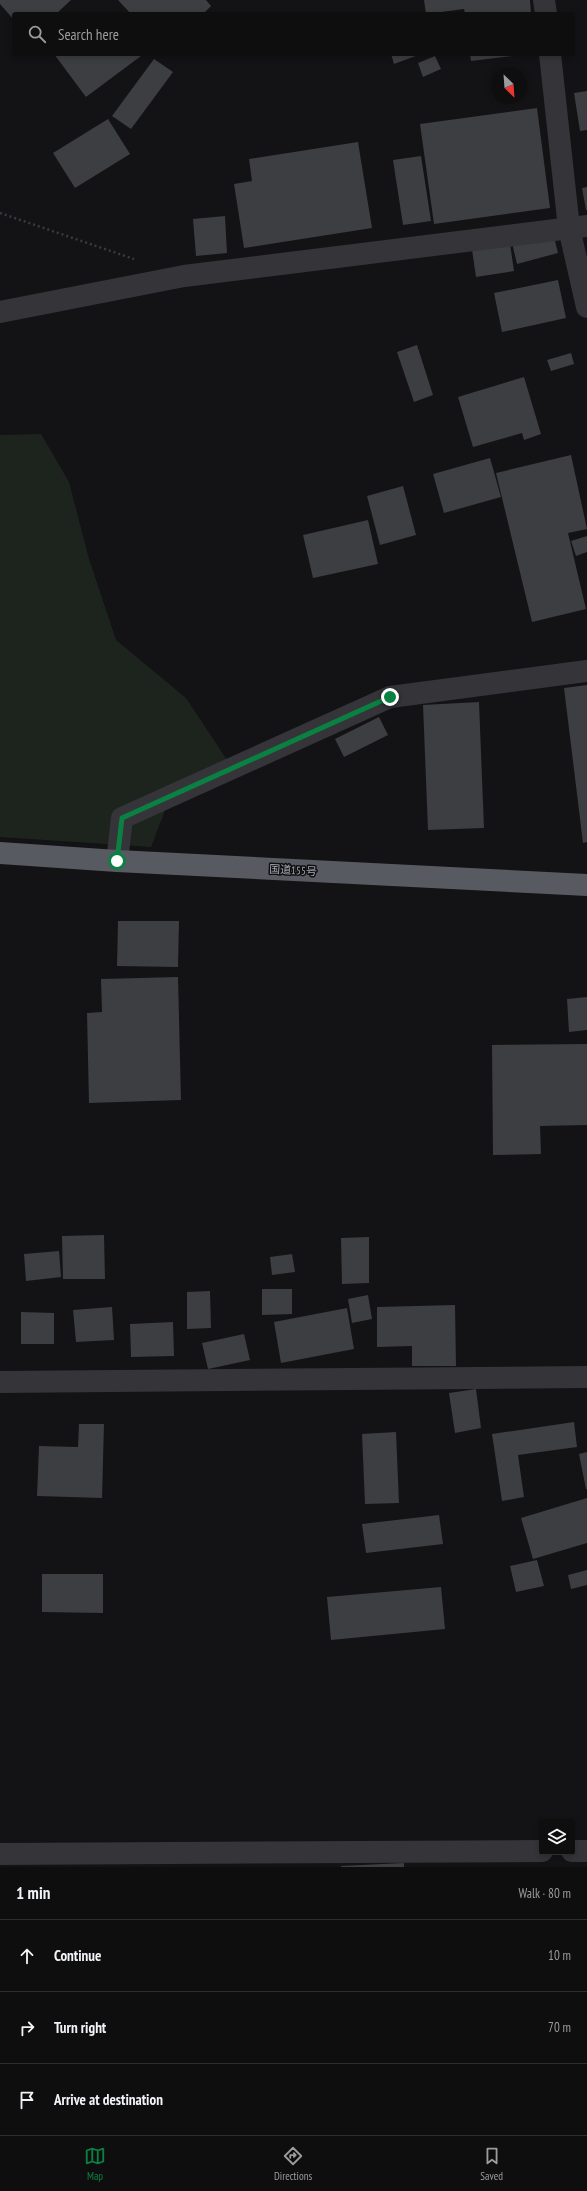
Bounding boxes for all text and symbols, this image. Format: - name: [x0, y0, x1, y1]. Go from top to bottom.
- search box: [12, 12, 575, 56]
- icon: search: [26, 23, 48, 45]
- text: Search here: [58, 25, 119, 44]
- north arrow: [491, 68, 527, 104]
- route end: [381, 688, 399, 706]
- route start: [108, 852, 126, 870]
- street label: 国道155号: [269, 862, 317, 878]
- map controls: [539, 1819, 575, 1855]
- button: layers: [539, 1819, 575, 1855]
- text: 1 min: [16, 1882, 50, 1904]
- text: Walk · 80 m: [519, 1885, 571, 1902]
- icon: ahead: [16, 1945, 38, 1967]
- text: Continue: [54, 1946, 101, 1965]
- text: 10 m: [548, 1947, 571, 1964]
- icon: right: [16, 2017, 38, 2039]
- text: Turn right: [54, 2018, 106, 2037]
- text: 70 m: [548, 2019, 571, 2036]
- icon: arrive: [16, 2089, 38, 2111]
- text: Arrive at destination: [54, 2090, 163, 2109]
- tab: Map: [84, 2145, 106, 2183]
- tab: Directions: [274, 2145, 312, 2183]
- tab: Saved: [480, 2145, 503, 2183]

